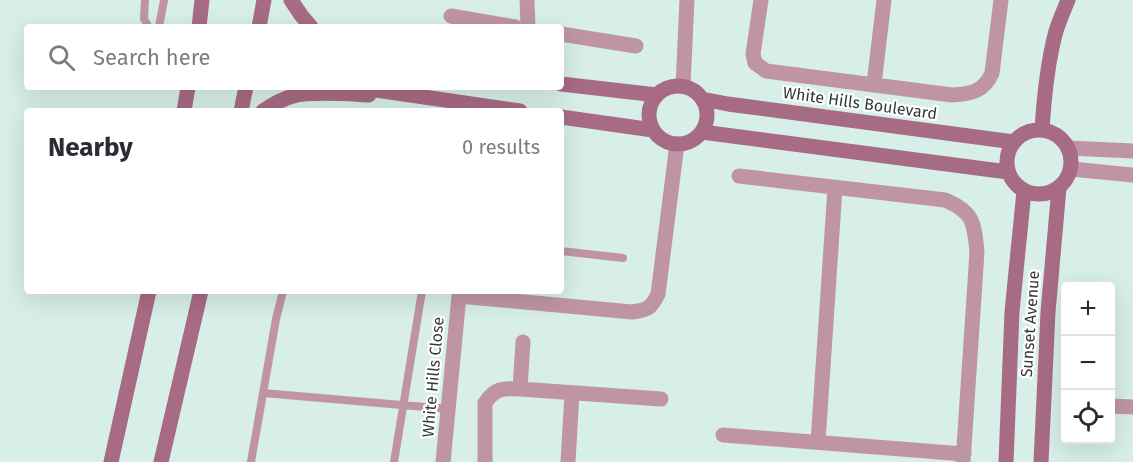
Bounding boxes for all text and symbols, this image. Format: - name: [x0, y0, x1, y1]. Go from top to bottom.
- search box: [24, 24, 564, 90]
- icon: search: [45, 41, 78, 74]
- text: Search here: [93, 44, 211, 71]
- street label: White Hills Boulevard: [782, 83, 938, 123]
- text: Nearby: [48, 132, 133, 163]
- text: 0 results: [462, 135, 540, 159]
- street label: Sunset Avenue: [1017, 270, 1043, 378]
- map controls: [1061, 282, 1115, 444]
- button: +: [1061, 282, 1115, 336]
- street label: White Hills Close: [418, 316, 448, 438]
- button: −: [1061, 336, 1115, 390]
- button: locate: [1061, 390, 1115, 444]

